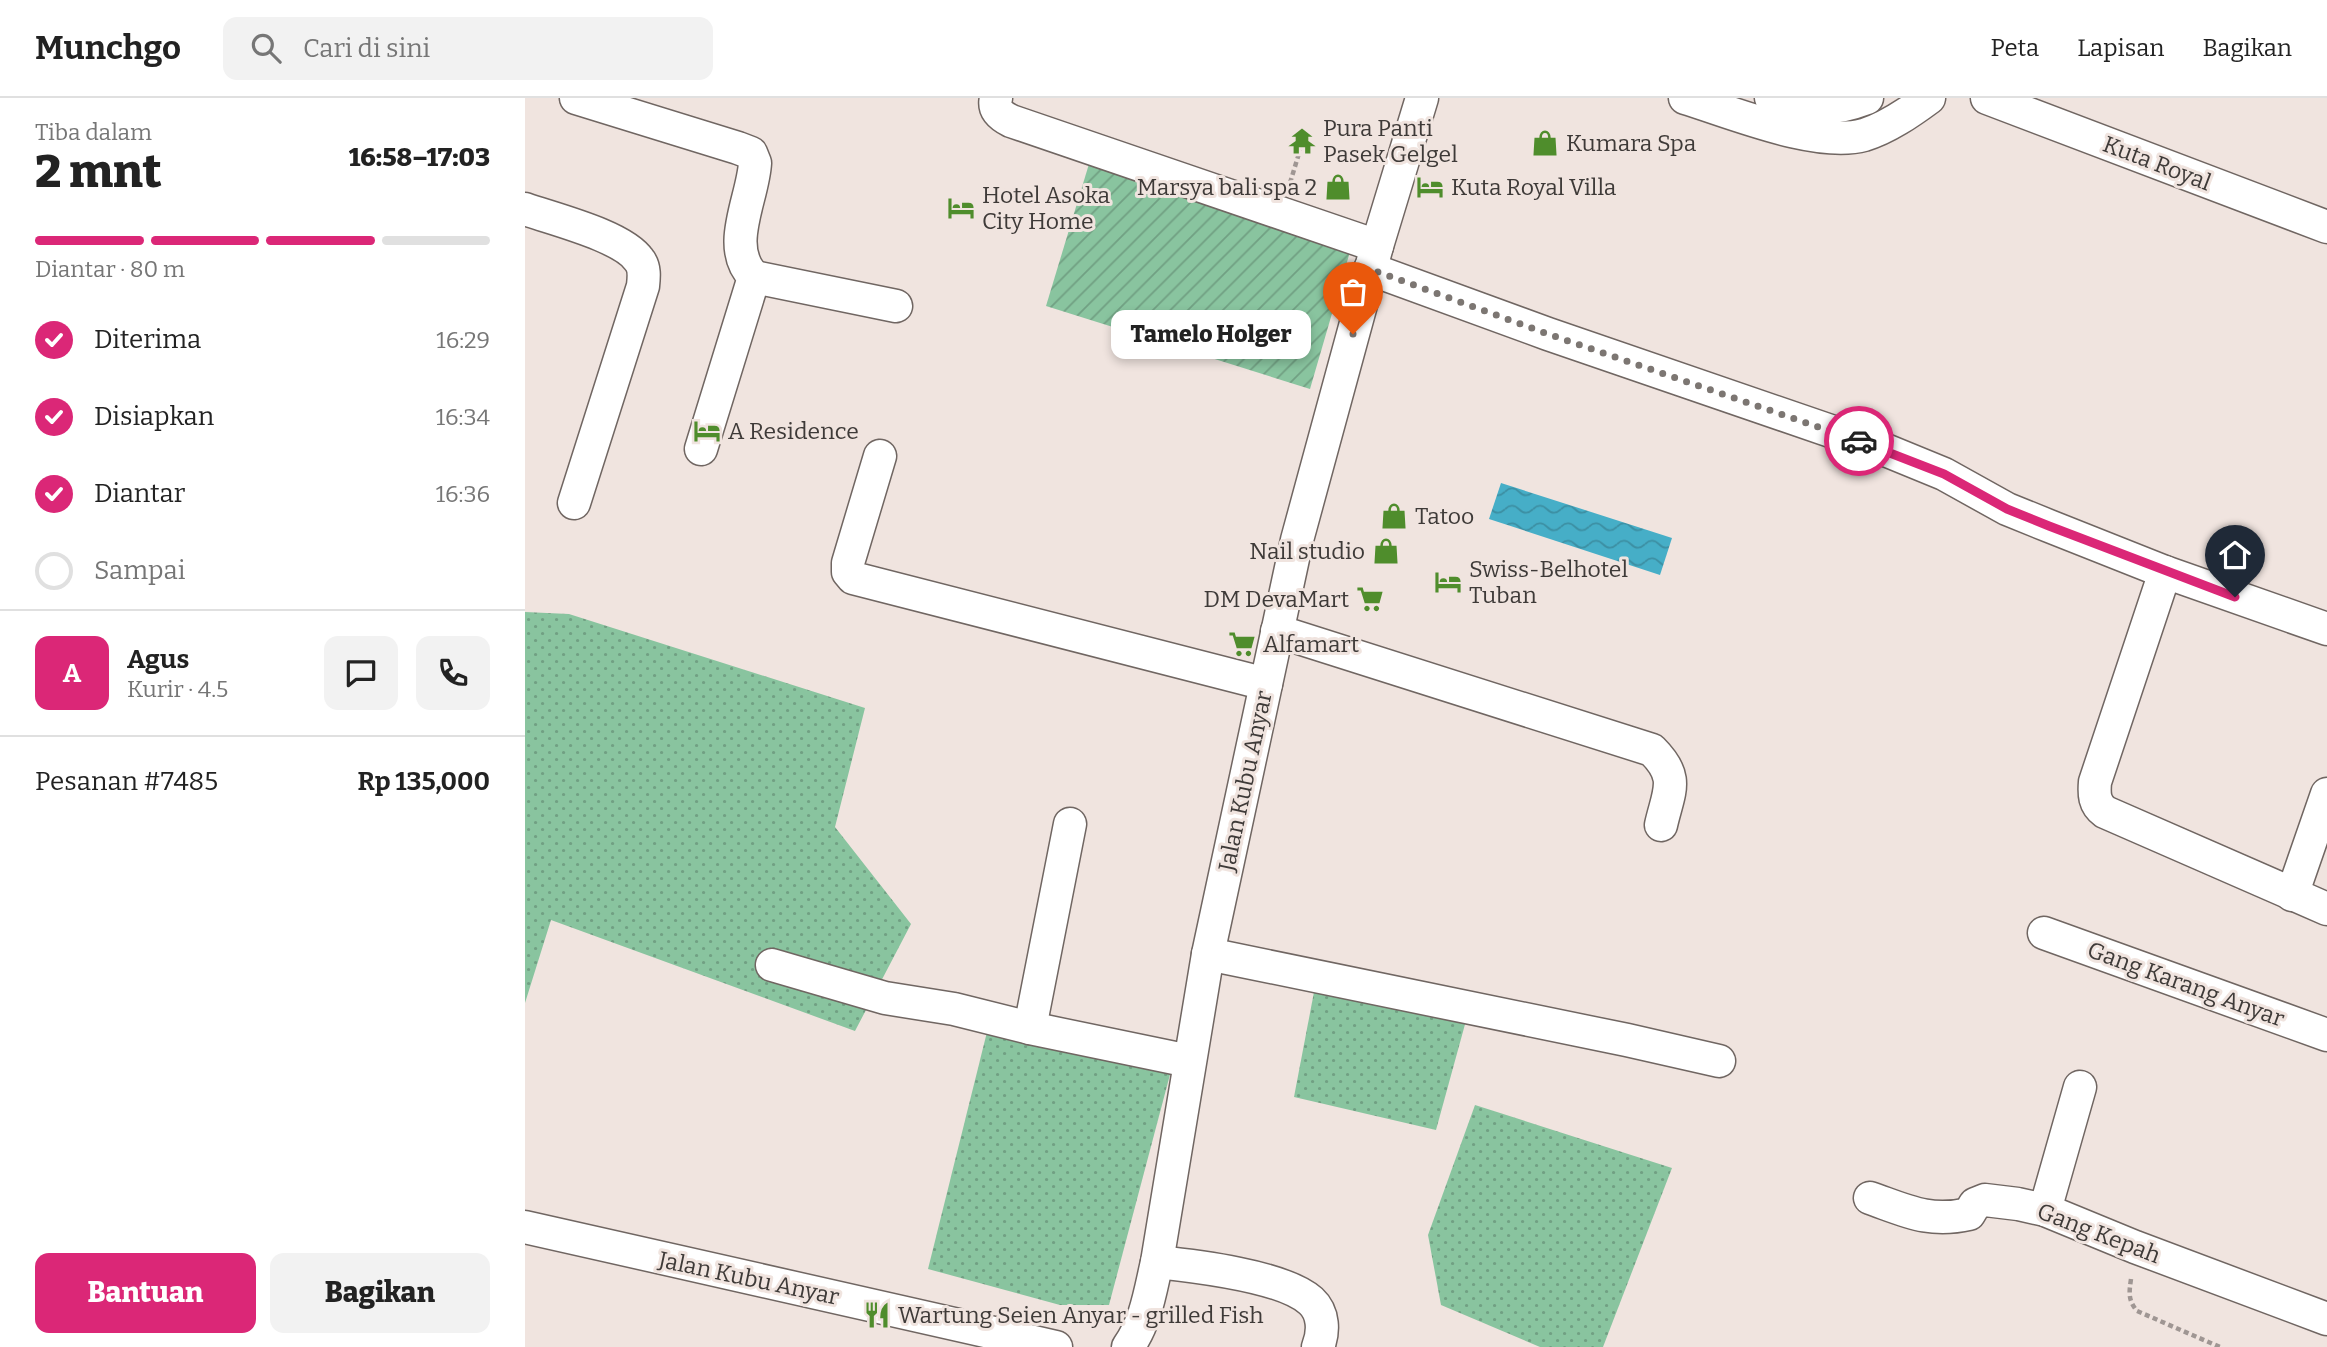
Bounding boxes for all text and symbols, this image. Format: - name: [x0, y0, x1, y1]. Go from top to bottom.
- search box: [223, 17, 713, 80]
- text: Munchgo: [35, 28, 181, 68]
- icon: search: [247, 29, 285, 67]
- text: Cari di sini: [303, 33, 430, 64]
- text: Peta: [1991, 34, 2039, 62]
- text: Lapisan: [2077, 34, 2164, 62]
- text: Bagikan: [2202, 34, 2292, 62]
- place label: Pura Panti Pasek Gelgel: [1323, 114, 1458, 168]
- text: Tiba dalam: [35, 118, 152, 146]
- temple icon: Pura Panti Pasek Gelgel: [1287, 126, 1317, 156]
- shop icon: Kumara Spa: [1530, 128, 1560, 158]
- place label: Kumara Spa: [1566, 129, 1697, 157]
- street label: Kuta Royal: [2099, 130, 2215, 197]
- text: 16:58–17:03: [349, 142, 490, 173]
- text: 2 mnt: [35, 144, 162, 199]
- shop icon: Marsya bali spa 2: [1323, 172, 1353, 202]
- hotel icon: Kuta Royal Villa: [1415, 172, 1445, 202]
- place label: Marsya bali spa 2: [1137, 173, 1317, 201]
- place label: Kuta Royal Villa: [1451, 173, 1617, 201]
- place label: Hotel Asoka City Home: [982, 181, 1111, 235]
- hotel icon: Hotel Asoka City Home: [946, 193, 976, 223]
- text: Diantar · 80 m: [35, 255, 185, 283]
- pin: [1323, 262, 1383, 334]
- icon: bag: [1334, 273, 1372, 311]
- callout: Tamelo Holger: [1111, 310, 1311, 358]
- text: Tamelo Holger: [1130, 320, 1292, 348]
- icon: check: [35, 321, 73, 359]
- text: Diterima: [94, 324, 201, 355]
- text: 16:29: [436, 326, 490, 354]
- icon: check: [35, 398, 73, 436]
- text: Disiapkan: [94, 401, 214, 432]
- text: 16:34: [436, 403, 490, 431]
- courier: [1824, 406, 1894, 476]
- hotel icon: A Residence: [692, 416, 722, 446]
- place label: A Residence: [728, 417, 859, 445]
- icon: car: [1840, 422, 1878, 460]
- icon: check: [35, 475, 73, 513]
- text: Diantar: [94, 478, 185, 509]
- text: 16:36: [436, 480, 490, 508]
- shop icon: Tatoo: [1379, 501, 1409, 531]
- place label: Tatoo: [1415, 502, 1474, 530]
- pin: [2205, 525, 2265, 597]
- shop icon: Nail studio: [1371, 536, 1401, 566]
- icon: home: [2216, 536, 2254, 574]
- place label: Nail studio: [1249, 537, 1365, 565]
- text: Sampai: [94, 555, 186, 586]
- place label: Swiss-Belhotel Tuban: [1469, 555, 1628, 609]
- hotel icon: Swiss-Belhotel Tuban: [1433, 567, 1463, 597]
- supermarket icon: DM DevaMart: [1355, 584, 1385, 614]
- place label: DM DevaMart: [1203, 585, 1349, 613]
- supermarket icon: Alfamart: [1227, 629, 1257, 659]
- place label: Alfamart: [1263, 630, 1359, 658]
- button: chat: [324, 636, 398, 710]
- button: phone: [416, 636, 490, 710]
- text: Agus: [127, 644, 189, 675]
- text: A: [63, 658, 81, 689]
- text: Kurir · 4.5: [127, 675, 228, 703]
- street label: Jalan Kubu Anyar: [1212, 688, 1278, 875]
- text: Pesanan #7485: [35, 766, 218, 797]
- text: Rp 135,000: [358, 766, 490, 797]
- street label: Gang Karang Anyar: [2084, 935, 2288, 1033]
- street label: Gang Kepah: [2033, 1197, 2165, 1269]
- street label: Jalan Kubu Anyar: [655, 1245, 842, 1311]
- button: Bantuan: [35, 1253, 256, 1333]
- button: Bagikan: [270, 1253, 490, 1333]
- restaurant icon: Wartung Seien Anyar - grilled Fish: [862, 1300, 892, 1330]
- place label: Wartung Seien Anyar - grilled Fish: [898, 1301, 1264, 1329]

